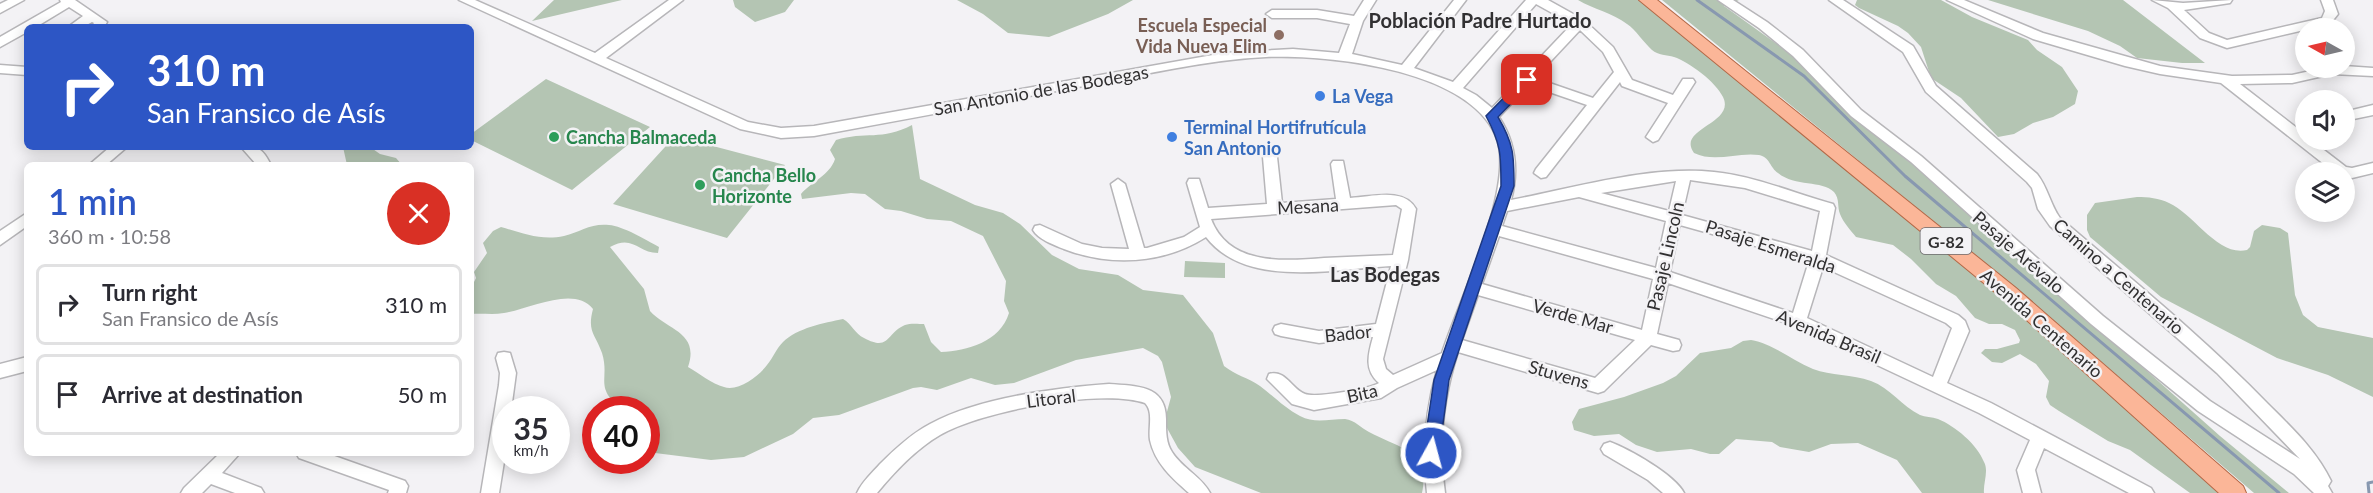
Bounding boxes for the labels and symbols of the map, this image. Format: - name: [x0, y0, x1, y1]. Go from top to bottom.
- district label: Población Padre Hurtado: [1369, 8, 1591, 32]
- place label: Escuela Especial Vida Nueva Elim: [1135, 14, 1267, 57]
- north arrow: [2295, 18, 2355, 78]
- marker: Escuela Especial Vida Nueva Elim: [1272, 28, 1286, 42]
- pin: [1501, 54, 1552, 105]
- street label: San Antonio de las Bodegas: [932, 60, 1150, 120]
- place label: La Vega: [1332, 85, 1394, 107]
- marker: La Vega: [1313, 89, 1327, 103]
- place label: Terminal Hortifrutícula San Antonio: [1184, 116, 1366, 159]
- place label: Cancha Balmaceda: [566, 126, 717, 148]
- marker: Cancha Balmaceda: [547, 130, 561, 144]
- marker: Terminal Hortifrutícula San Antonio: [1165, 130, 1179, 144]
- place label: Cancha Bello Horizonte: [712, 164, 816, 207]
- marker: Cancha Bello Horizonte: [693, 178, 707, 192]
- street label: Mesana: [1277, 193, 1339, 219]
- street label: Pasaje Lincoln: [1642, 199, 1688, 313]
- street label: Pasaje Arévalo: [1969, 206, 2069, 298]
- street label: Camino a Centenario: [2049, 213, 2189, 339]
- street label: Pasaje Esmeralda: [1703, 215, 1839, 277]
- road number: G-82: [1920, 228, 1972, 254]
- district label: Las Bodegas: [1330, 262, 1440, 286]
- street label: Avenida Centenario: [1976, 264, 2108, 382]
- street label: Verde Mar: [1530, 294, 1616, 338]
- street label: Avenida Brasil: [1774, 304, 1884, 368]
- street label: Bador: [1323, 320, 1373, 346]
- street label: Stuvens: [1526, 355, 1592, 393]
- street label: Bita: [1344, 379, 1380, 407]
- street label: Litoral: [1025, 384, 1077, 412]
- speed limit sign: 40: [582, 396, 660, 474]
- position arrow: [1399, 421, 1463, 485]

